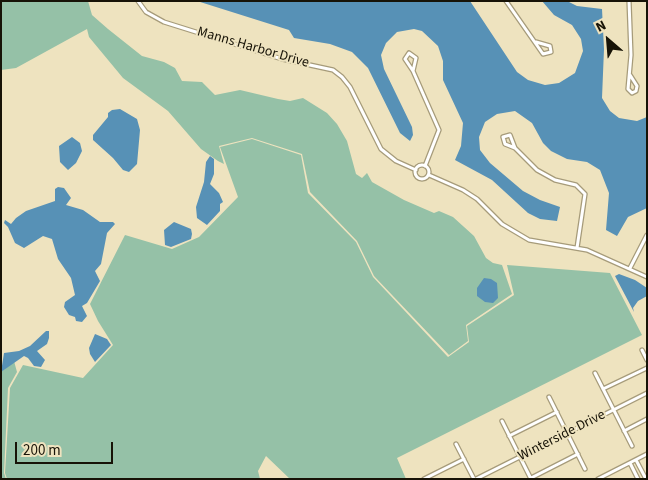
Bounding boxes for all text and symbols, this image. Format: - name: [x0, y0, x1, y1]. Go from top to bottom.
- north arrow: [583, 15, 633, 65]
- text: N: [593, 16, 610, 38]
- street label: Manns Harbor Drive: [195, 24, 311, 72]
- street label: Winterside Drive: [516, 407, 608, 465]
- scale bar: [18, 432, 115, 464]
- text: 200 m: [23, 440, 61, 461]

